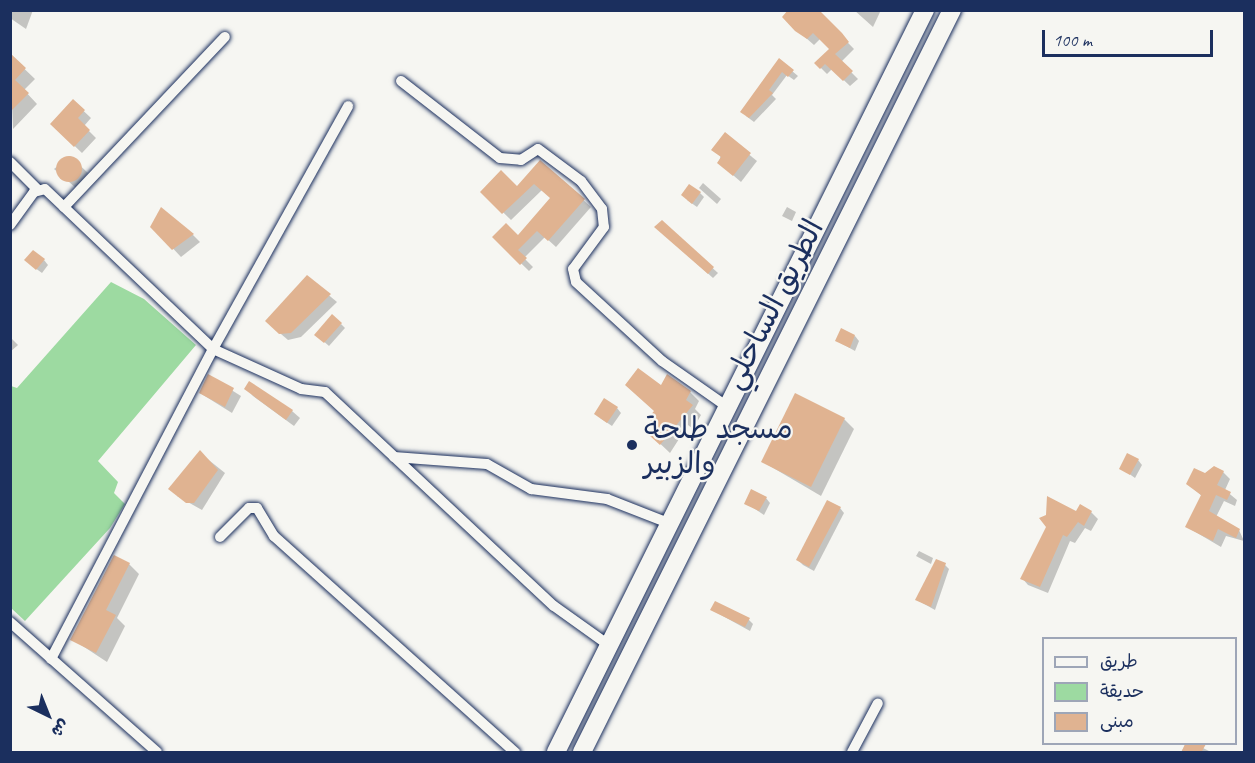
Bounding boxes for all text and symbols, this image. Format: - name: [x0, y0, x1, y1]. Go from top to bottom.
- scale bar: [1045, 18, 1216, 56]
- text: 100 m: [1053, 29, 1092, 51]
- street label: الطريق الساحلي: [715, 213, 831, 395]
- place label: مسجد طلحة والزبير: [644, 410, 793, 480]
- marker: مسجد طلحة والزبير: [625, 438, 639, 452]
- legend: [1042, 637, 1237, 745]
- text: طريق: [1100, 650, 1138, 672]
- text: حديقة: [1100, 680, 1144, 702]
- north arrow: [18, 685, 78, 745]
- text: مبنى: [1100, 710, 1134, 732]
- text: ش: [47, 715, 74, 741]

